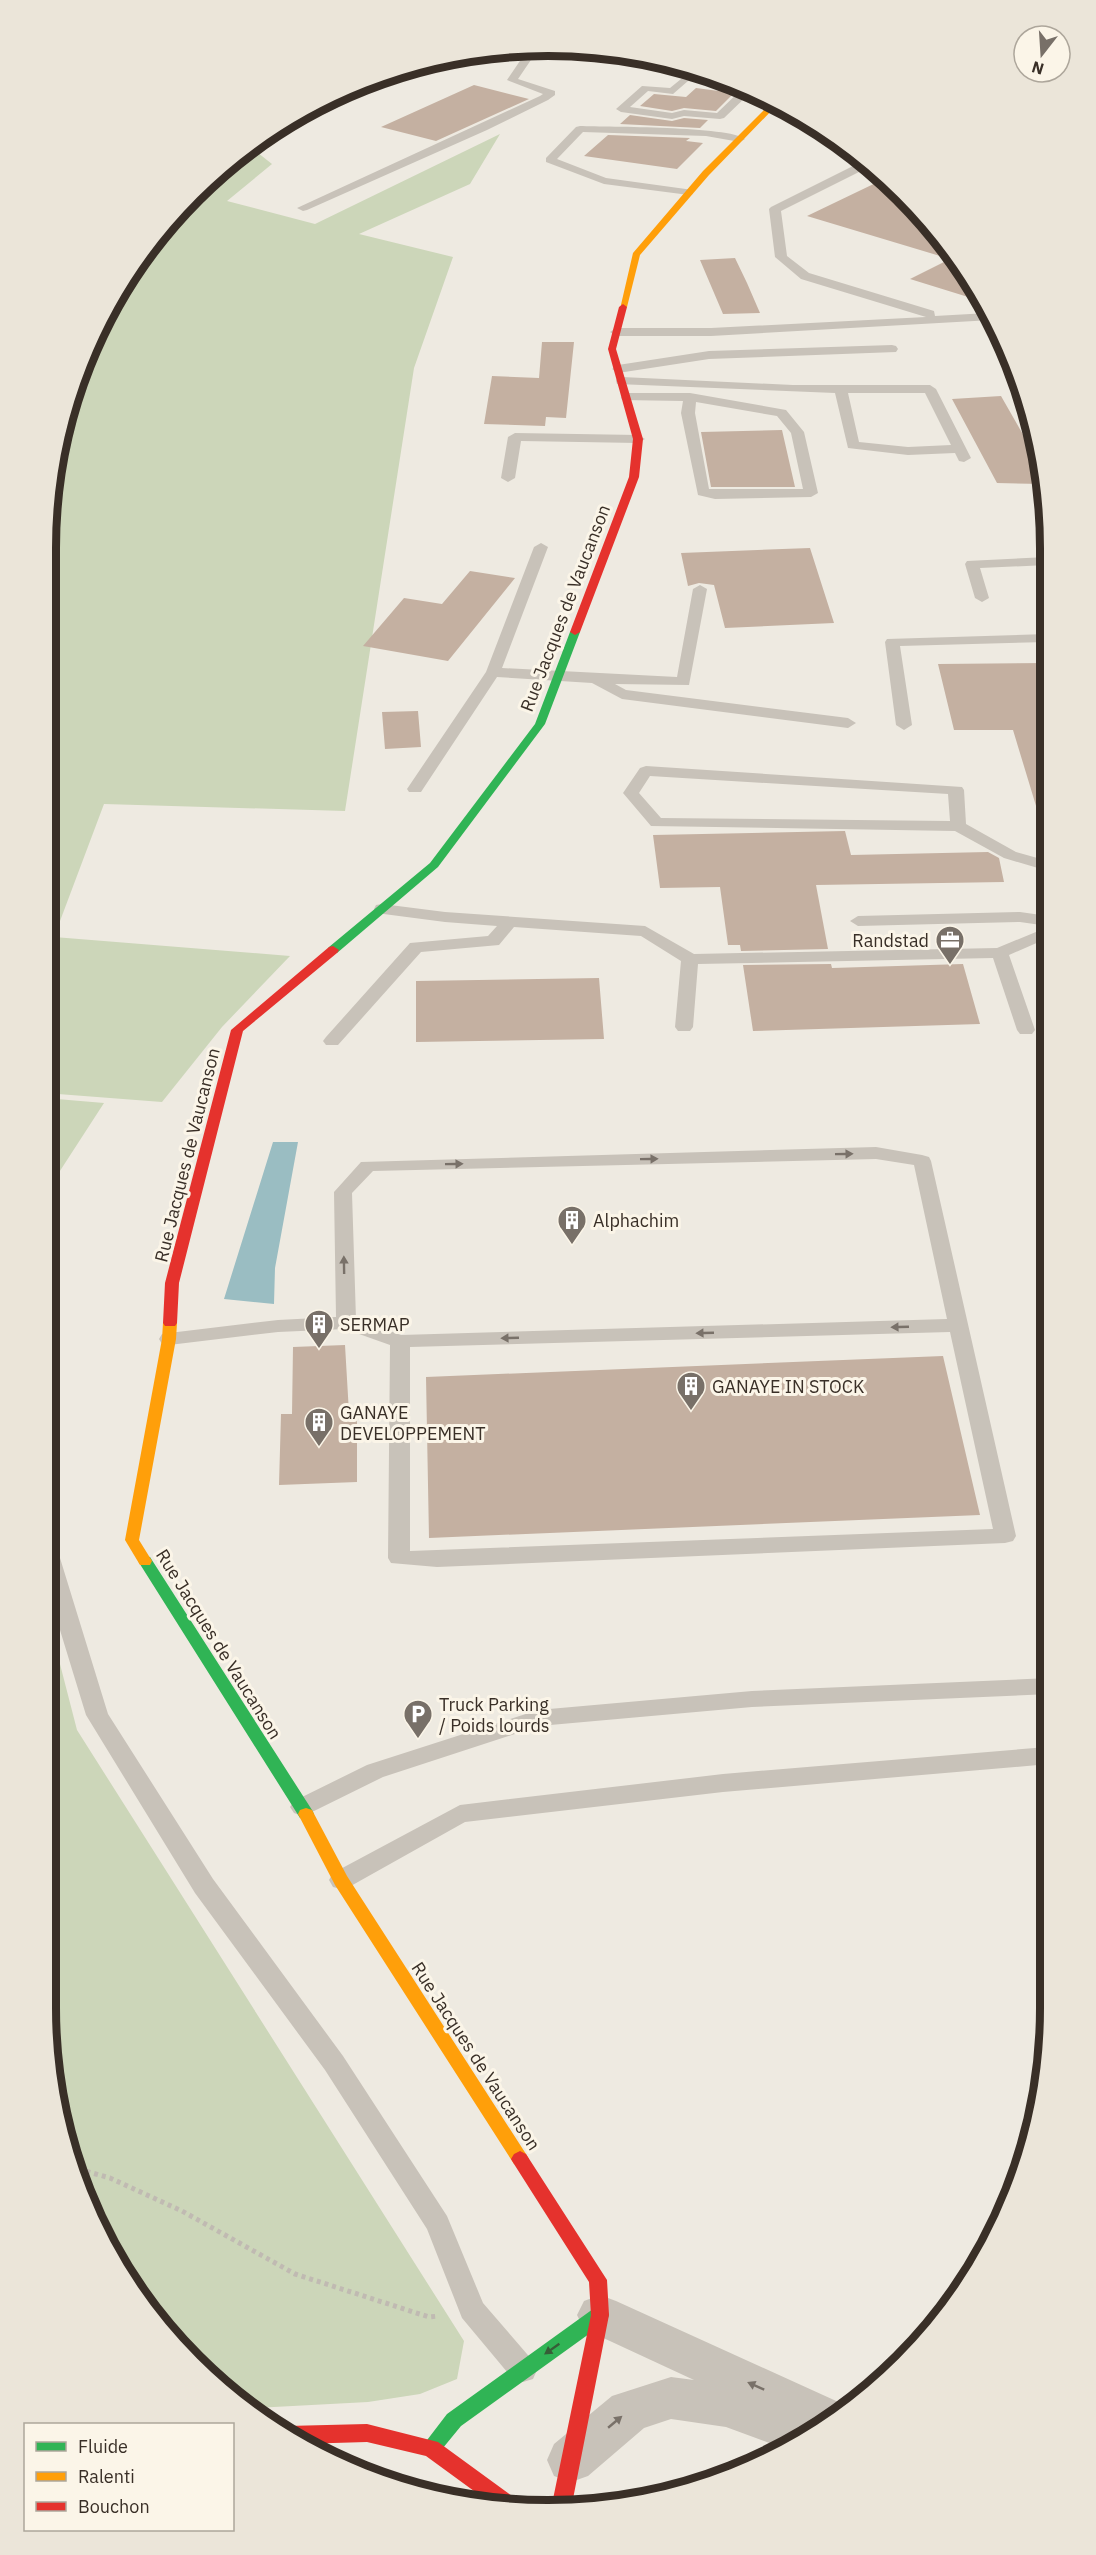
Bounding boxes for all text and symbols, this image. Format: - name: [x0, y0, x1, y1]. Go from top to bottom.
- north arrow: [1012, 24, 1072, 84]
- text: N: [1029, 57, 1046, 80]
- street label: Rue Jacques de Vaucanson: [515, 501, 615, 715]
- office icon: Randstad: [934, 924, 966, 966]
- place label: Randstad: [852, 929, 929, 952]
- street label: Rue Jacques de Vaucanson: [149, 1046, 225, 1264]
- one-way arrow: [835, 1149, 854, 1159]
- one-way arrow: [640, 1154, 659, 1164]
- one-way arrow: [445, 1159, 464, 1168]
- building icon: Alphachim: [556, 1204, 588, 1246]
- place label: Alphachim: [593, 1209, 679, 1232]
- one-way arrow: [340, 1255, 349, 1274]
- building icon: SERMAP: [303, 1308, 335, 1350]
- place label: SERMAP: [340, 1313, 410, 1336]
- one-way arrow: [890, 1322, 909, 1332]
- one-way arrow: [695, 1328, 714, 1337]
- one-way arrow: [500, 1334, 519, 1343]
- building icon: GANAYE IN STOCK: [675, 1370, 707, 1412]
- place label: GANAYE IN STOCK: [712, 1375, 865, 1398]
- place label: GANAYE DEVELOPPEMENT: [340, 1401, 486, 1445]
- building icon: GANAYE DEVELOPPEMENT: [303, 1406, 335, 1448]
- street label: Rue Jacques de Vaucanson: [151, 1545, 287, 1743]
- place label: Truck Parking / Poids lourds: [439, 1693, 550, 1737]
- parking icon: Truck Parking / Poids lourds: [402, 1698, 434, 1740]
- street label: Rue Jacques de Vaucanson: [406, 1957, 546, 2155]
- one-way arrow: [544, 2343, 560, 2355]
- one-way arrow: [748, 2381, 765, 2390]
- one-way arrow: [607, 2416, 623, 2429]
- legend: [24, 2423, 234, 2531]
- text: Fluide: [78, 2435, 128, 2458]
- text: Ralenti: [78, 2465, 135, 2488]
- text: Bouchon: [78, 2495, 150, 2518]

